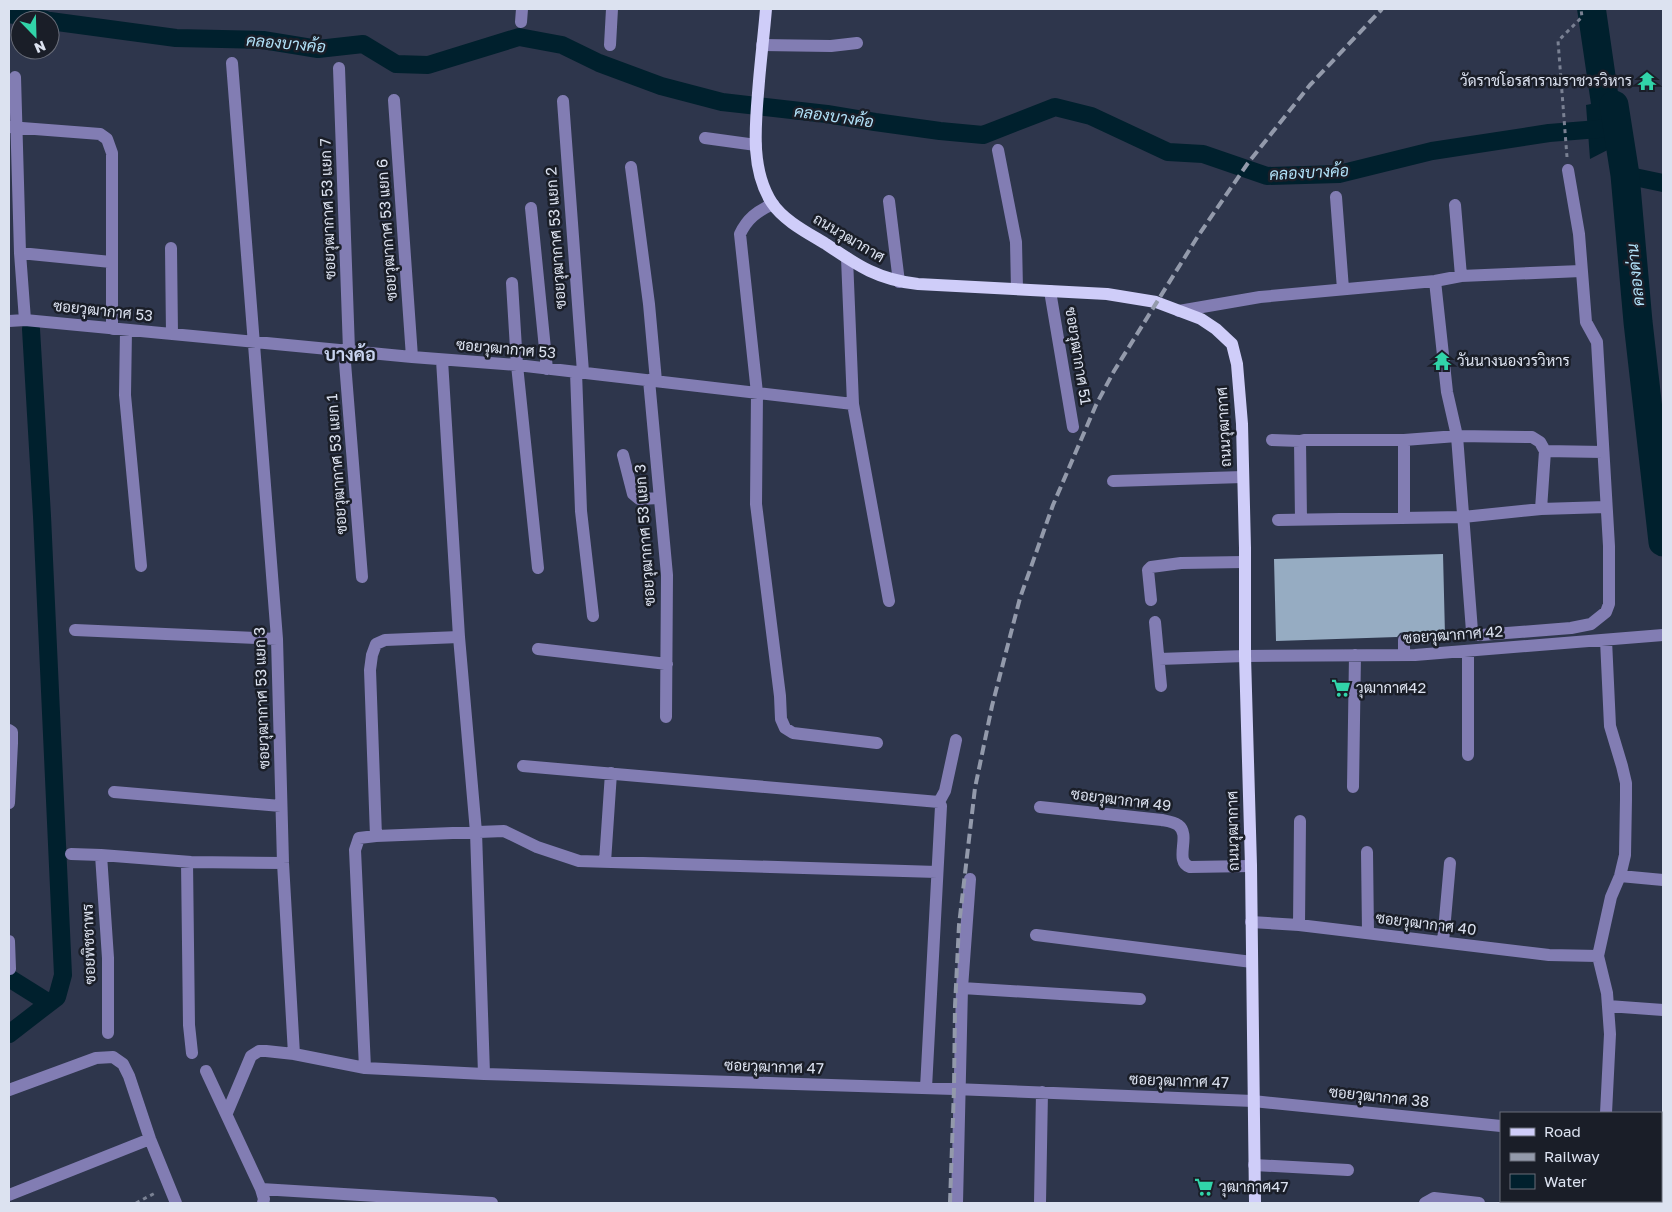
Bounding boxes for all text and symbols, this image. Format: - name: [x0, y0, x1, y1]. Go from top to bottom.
- north arrow: [10, 10, 60, 60]
- water label: คลองบางค้อ: [245, 29, 327, 56]
- text: N: [32, 38, 48, 57]
- temple icon: วัดราชโอรสารามราชวรวิหาร: [1636, 70, 1658, 92]
- place label: วัดราชโอรสารามราชวรวิหาร: [1460, 71, 1632, 89]
- water label: คลองบางค้อ: [793, 100, 875, 131]
- street label: ซอยวุฒากาศ 53 แยก 7: [316, 138, 341, 280]
- street label: ซอยวุฒากาศ 53 แยก 6: [372, 158, 403, 302]
- water label: คลองบางค้อ: [1268, 159, 1349, 184]
- street label: ซอยวุฒากาศ 53 แยก 2: [541, 166, 572, 310]
- street label: ถนนวุฒากาศ: [809, 209, 889, 268]
- water label: คลองด่าน: [1622, 243, 1648, 307]
- street label: ซอยวุฒากาศ 53: [52, 296, 154, 327]
- street label: ซอยวุฒากาศ 51: [1059, 306, 1096, 406]
- street label: ซอยวุฒากาศ 53: [455, 335, 557, 364]
- district label: บางค้อ: [324, 343, 376, 365]
- temple icon: วันนางนองวรวิหาร: [1431, 350, 1453, 372]
- place label: วันนางนองวรวิหาร: [1457, 351, 1570, 369]
- street label: ถนนวุฒากาศ: [1212, 386, 1237, 468]
- street label: ซอยวุฒากาศ 53 แยก 1: [322, 393, 353, 535]
- street label: ซอยวุฒากาศ 53 แยก 3: [630, 463, 661, 607]
- street label: ซอยวุฒากาศ 42: [1402, 622, 1504, 649]
- street label: ซอยวุฒากาศ 53 แยก 3: [250, 626, 275, 770]
- supermarket icon: วุฒากาศ42: [1330, 677, 1352, 699]
- place label: วุฒากาศ42: [1356, 678, 1426, 699]
- street label: ซอยวุฒากาศ 49: [1070, 784, 1172, 817]
- street label: ถนนวุฒากาศ: [1222, 791, 1245, 871]
- street label: ซอยพิชชาพร: [78, 903, 98, 985]
- street label: ซอยวุฒากาศ 40: [1374, 908, 1477, 941]
- street label: ซอยวุฒากาศ 47: [724, 1055, 824, 1080]
- street label: ซอยวุฒากาศ 47: [1129, 1069, 1229, 1094]
- street label: ซอยวุฒากาศ 38: [1328, 1082, 1430, 1113]
- legend: [1500, 1112, 1662, 1202]
- text: Road: [1544, 1122, 1581, 1140]
- text: Railway: [1544, 1147, 1600, 1165]
- text: Water: [1544, 1172, 1587, 1190]
- supermarket icon: วุฒากาศ47: [1193, 1176, 1215, 1198]
- place label: วุฒากาศ47: [1219, 1177, 1289, 1198]

